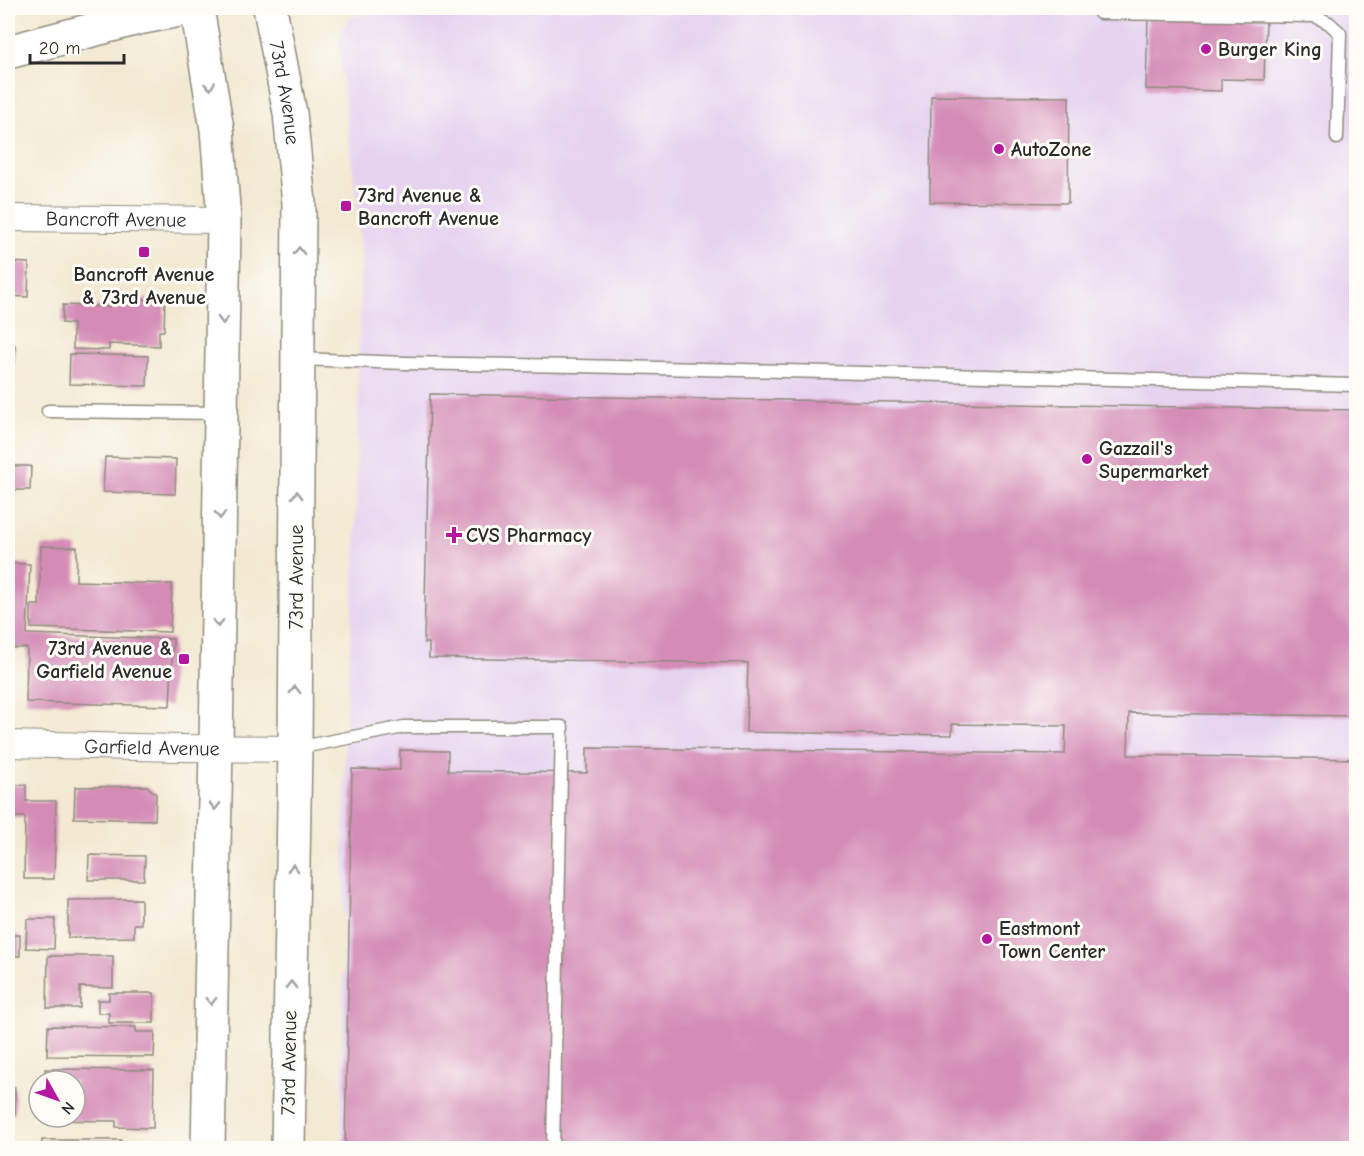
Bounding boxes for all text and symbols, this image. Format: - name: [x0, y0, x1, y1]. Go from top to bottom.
- scale bar: [30, 27, 124, 65]
- text: 20 m: [39, 38, 80, 59]
- place label: Burger King: [1218, 38, 1322, 61]
- street label: 73rd Avenue: [265, 39, 305, 146]
- marker: Burger King: [1199, 42, 1213, 56]
- one-way arrow: [203, 81, 215, 91]
- place label: AutoZone: [1011, 138, 1092, 161]
- marker: AutoZone: [992, 142, 1006, 156]
- place label: 73rd Avenue & Bancroft Avenue: [358, 184, 499, 230]
- marker: 73rd Avenue & Bancroft Avenue: [339, 199, 353, 213]
- street label: Bancroft Avenue: [46, 207, 186, 231]
- marker: Bancroft Avenue & 73rd Avenue: [137, 245, 151, 259]
- one-way arrow: [292, 247, 305, 256]
- place label: Bancroft Avenue & 73rd Avenue: [74, 263, 215, 309]
- one-way arrow: [217, 316, 229, 325]
- place label: Gazzail's Supermarket: [1099, 437, 1209, 483]
- marker: Gazzail's Supermarket: [1080, 452, 1094, 466]
- one-way arrow: [291, 491, 303, 500]
- one-way arrow: [214, 511, 226, 520]
- street label: 73rd Avenue: [285, 524, 308, 630]
- place label: CVS Pharmacy: [466, 524, 592, 547]
- marker: CVS Pharmacy: [447, 528, 461, 542]
- one-way arrow: [212, 618, 224, 627]
- place label: 73rd Avenue & Garfield Avenue: [36, 637, 172, 683]
- marker: 73rd Avenue & Garfield Avenue: [177, 652, 191, 666]
- one-way arrow: [289, 686, 301, 695]
- street label: Garfield Avenue: [84, 734, 220, 760]
- one-way arrow: [209, 802, 221, 811]
- one-way arrow: [287, 863, 299, 872]
- place label: Eastmont Town Center: [999, 917, 1105, 963]
- marker: Eastmont Town Center: [980, 932, 994, 946]
- one-way arrow: [285, 981, 297, 990]
- one-way arrow: [205, 997, 217, 1006]
- street label: 73rd Avenue: [277, 1010, 301, 1116]
- north arrow: [27, 1069, 87, 1129]
- text: N: [57, 1098, 78, 1118]

